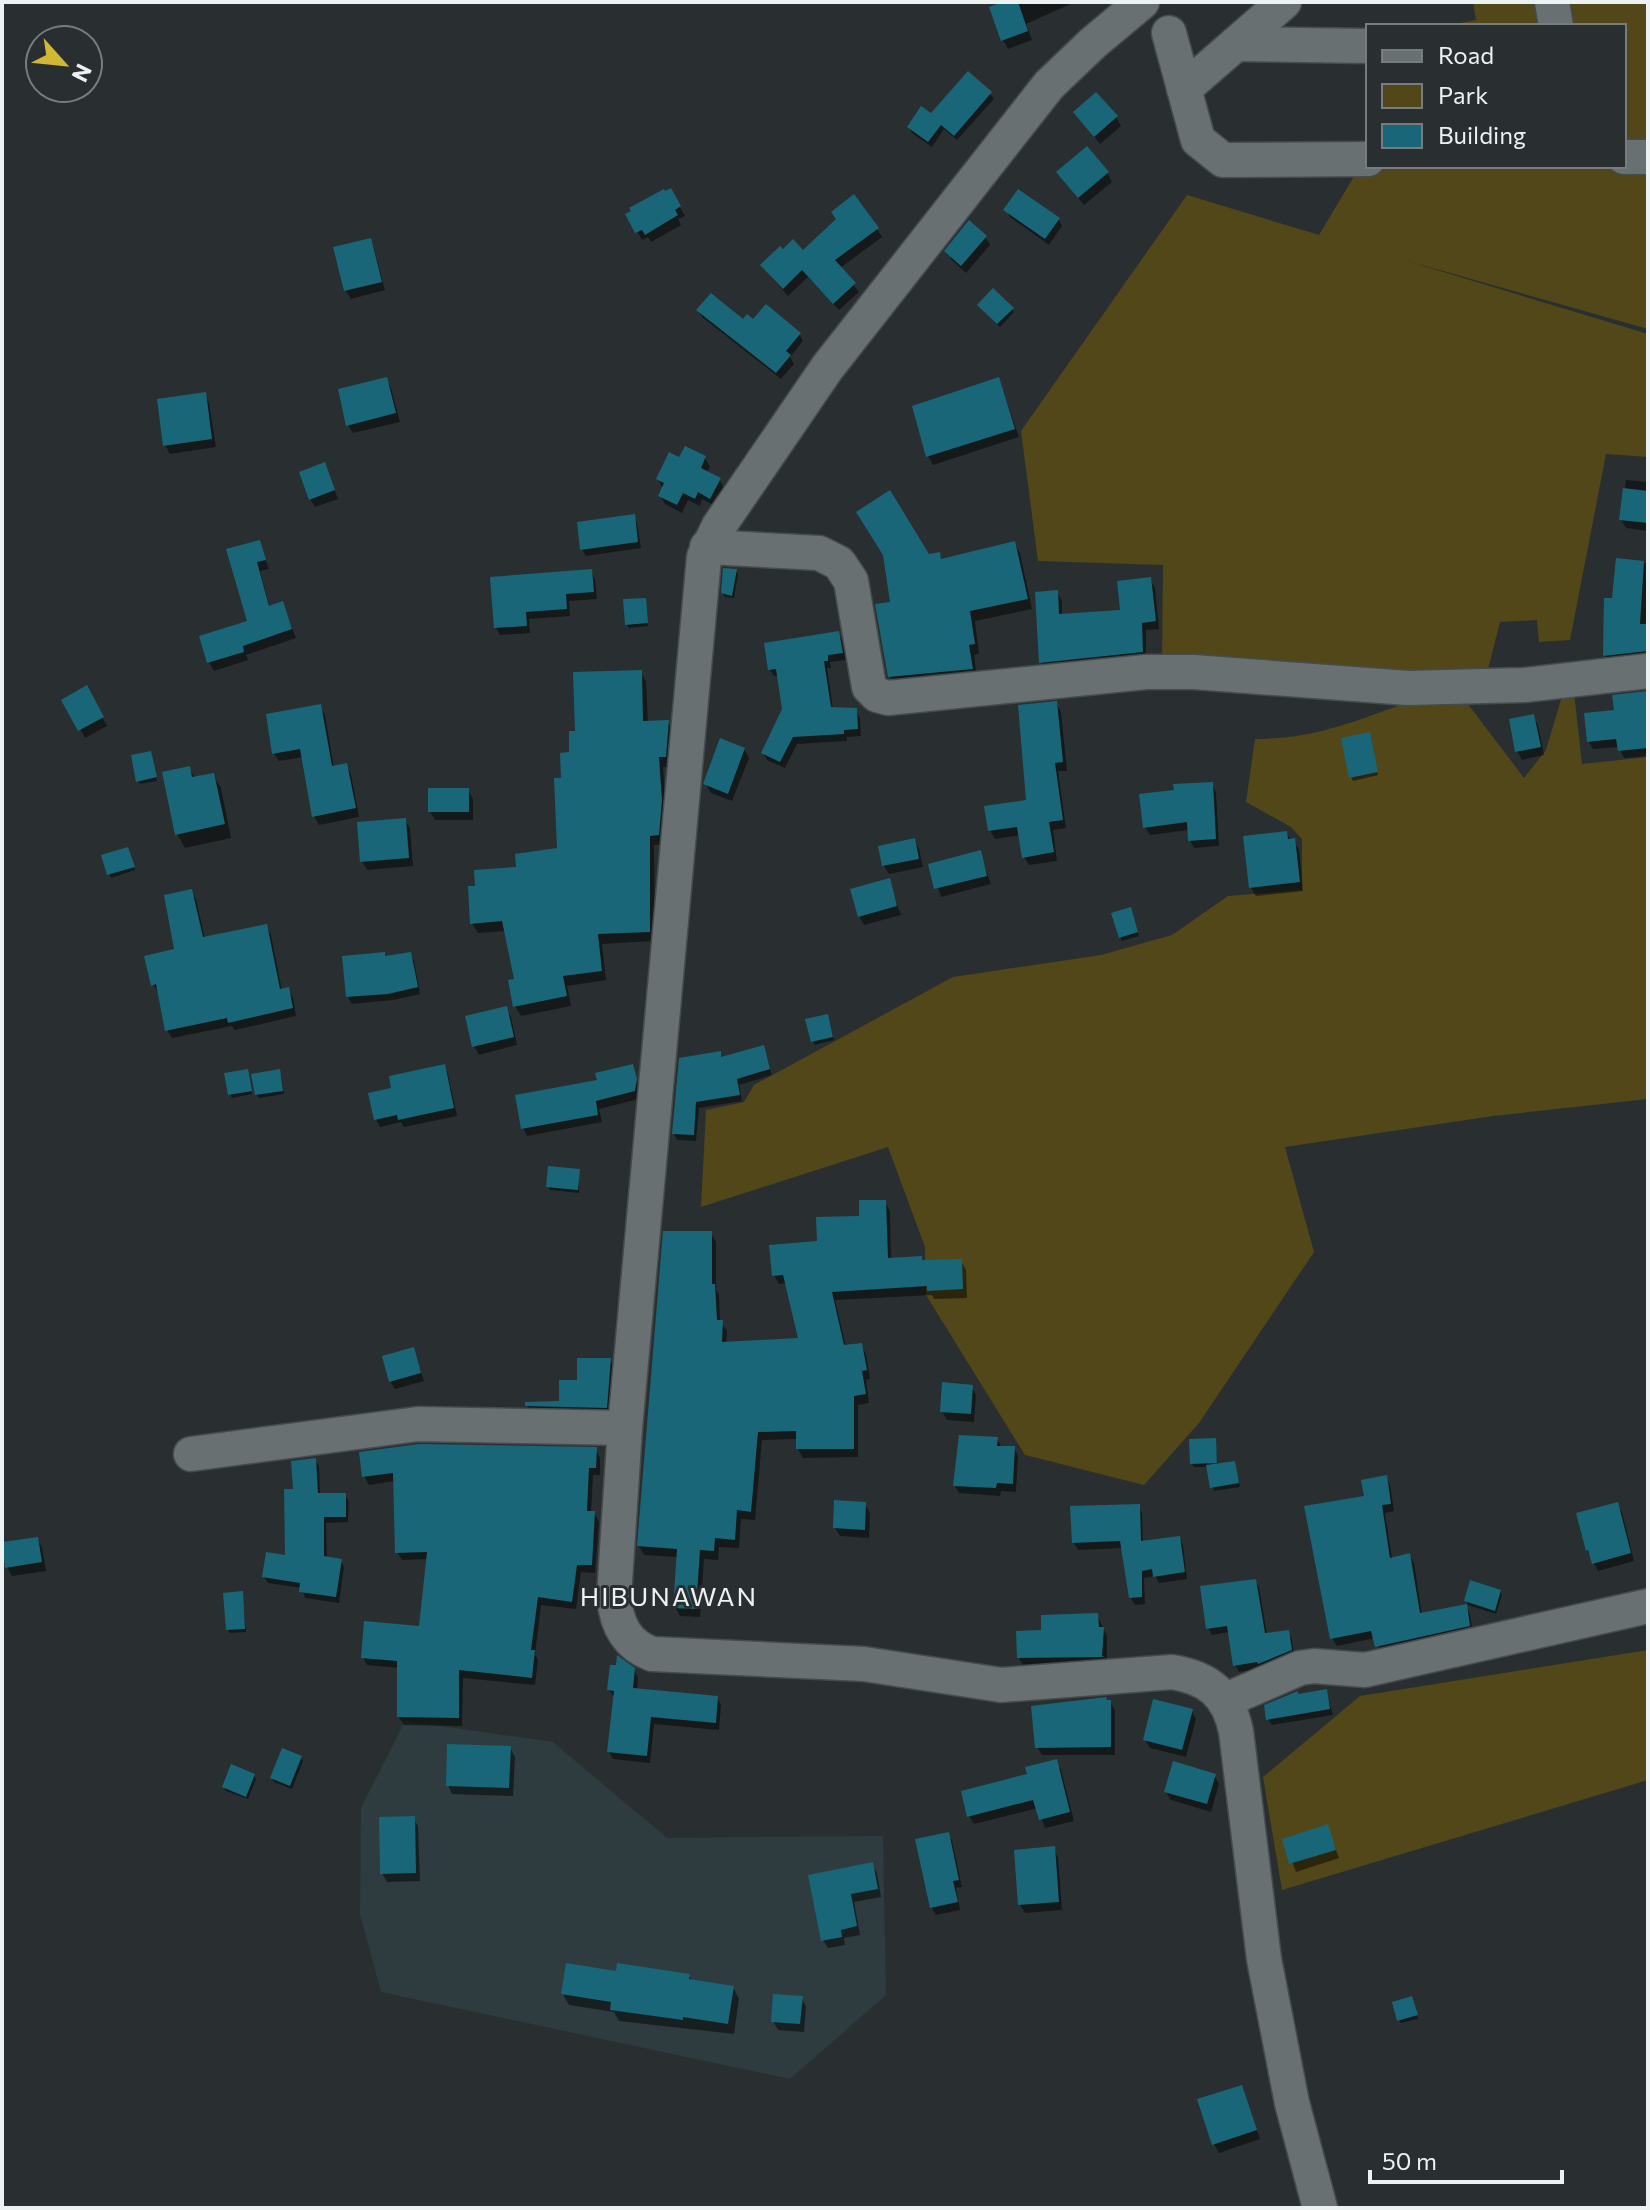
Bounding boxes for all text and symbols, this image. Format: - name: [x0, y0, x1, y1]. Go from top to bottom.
- north arrow: [24, 24, 104, 104]
- legend: [1366, 24, 1626, 168]
- text: Road: [1438, 40, 1494, 69]
- text: N: [66, 60, 98, 87]
- text: Park: [1438, 80, 1488, 109]
- text: Building: [1438, 120, 1526, 149]
- district label: HIBUNAWAN: [580, 1580, 758, 1611]
- scale bar: [1370, 2134, 1562, 2184]
- text: 50 m: [1382, 2146, 1437, 2175]

